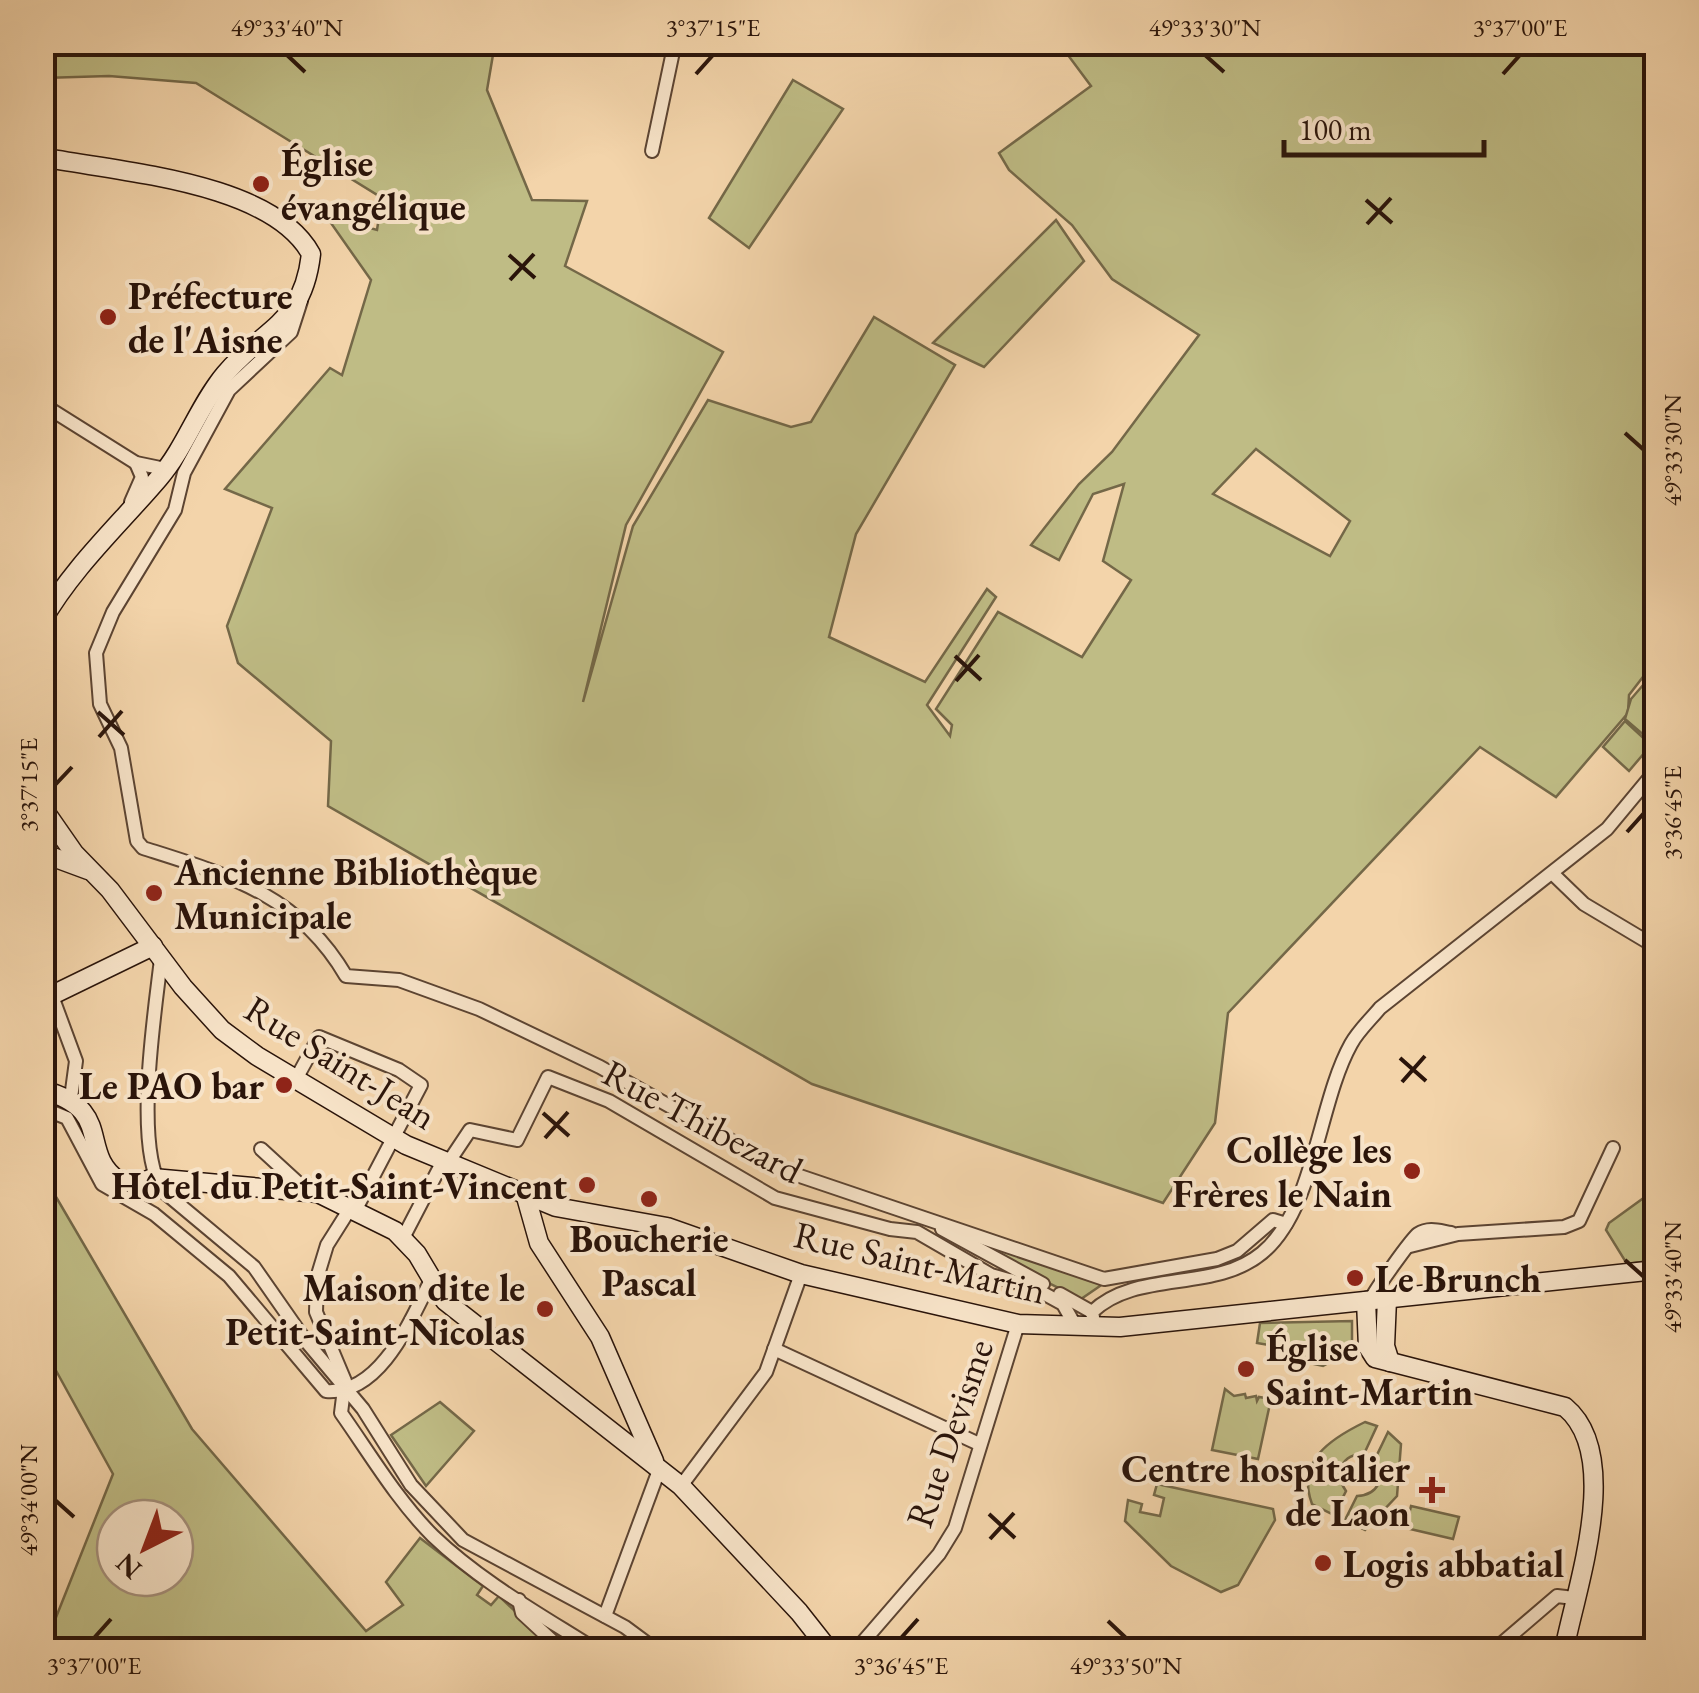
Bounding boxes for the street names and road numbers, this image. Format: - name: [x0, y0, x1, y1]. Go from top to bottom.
- street label: Rue Saint-Jean: [236, 984, 446, 1140]
- street label: Rue Thibezard: [595, 1048, 812, 1195]
- street label: Rue Saint-Martin: [789, 1209, 1051, 1315]
- street label: Rue Devisme: [894, 1333, 1004, 1533]

